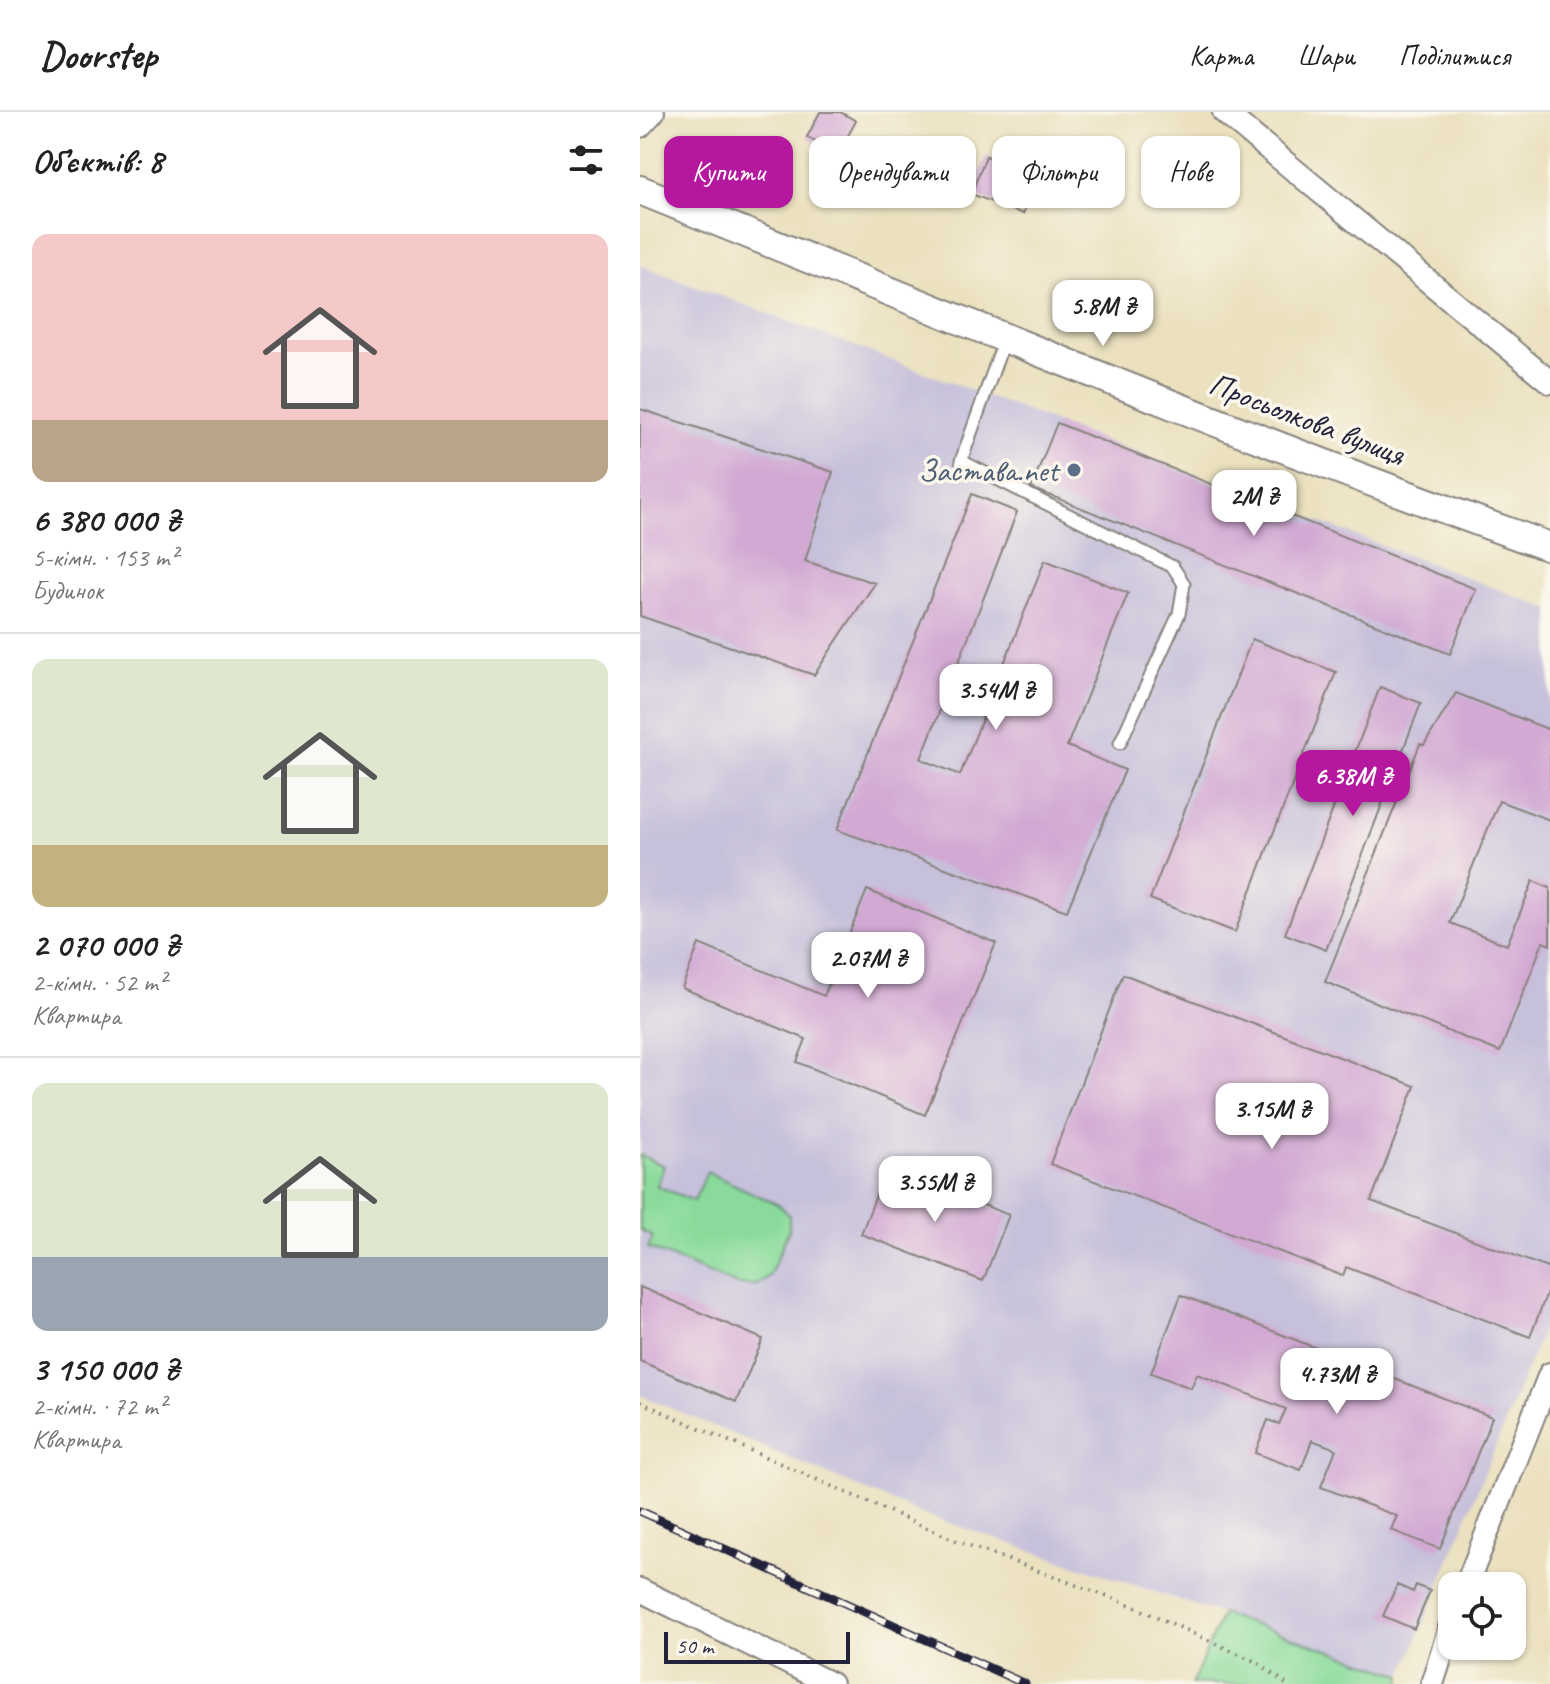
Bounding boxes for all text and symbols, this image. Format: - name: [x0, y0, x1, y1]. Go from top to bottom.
- text: Doorstep: [40, 32, 157, 79]
- text: Карта: [1189, 38, 1253, 73]
- text: Шари: [1297, 38, 1355, 73]
- text: Поділитися: [1399, 38, 1510, 73]
- chip: Купити: [664, 136, 793, 208]
- chip: Орендувати: [809, 136, 976, 208]
- chip: Фільтри: [992, 136, 1125, 208]
- chip: Нове: [1141, 136, 1240, 208]
- icon: filters: [564, 138, 608, 182]
- text: Об’єктів: 8: [32, 139, 163, 182]
- pin: 5.8M ₴: [1038, 280, 1168, 348]
- icon: home: [248, 286, 392, 430]
- text: 5.8M ₴: [1070, 289, 1136, 322]
- street label: Просьолкова вулиця: [1203, 363, 1412, 476]
- place label: Застава.net: [918, 450, 1061, 491]
- marker: Застава.net: [1065, 461, 1083, 479]
- pin: 2M ₴: [1207, 470, 1301, 538]
- text: 2M ₴: [1230, 479, 1278, 512]
- text: 6 380 000 ₴: [32, 498, 180, 541]
- text: 5-кімн. · 153 m²: [32, 541, 178, 574]
- text: Будинок: [32, 574, 103, 607]
- pin: 3.54M ₴: [922, 664, 1070, 732]
- text: 3.54M ₴: [957, 673, 1035, 706]
- icon: home: [248, 711, 392, 855]
- pin: 6.38M ₴: [1279, 750, 1427, 818]
- text: 6.38M ₴: [1314, 759, 1392, 792]
- text: 2 070 000 ₴: [32, 923, 179, 966]
- pin: 2.07M ₴: [794, 932, 942, 1000]
- text: 2.07M ₴: [829, 941, 907, 974]
- text: 2-кімн. · 52 m²: [32, 966, 166, 999]
- text: Квартира: [32, 999, 121, 1032]
- pin: 3.15M ₴: [1198, 1083, 1346, 1151]
- text: 3.15M ₴: [1233, 1092, 1311, 1125]
- icon: home: [248, 1135, 392, 1279]
- pin: 3.55M ₴: [861, 1156, 1009, 1224]
- text: 3.55M ₴: [897, 1165, 973, 1198]
- text: 3 150 000 ₴: [32, 1347, 179, 1390]
- pin: 4.73M ₴: [1263, 1348, 1411, 1416]
- text: 4.73M ₴: [1298, 1357, 1376, 1390]
- text: 2-кімн. · 72 m²: [32, 1390, 166, 1423]
- text: Квартира: [32, 1423, 121, 1456]
- map controls: [1438, 1572, 1526, 1660]
- button: locate: [1438, 1572, 1526, 1660]
- scale bar: [664, 1628, 850, 1664]
- text: 50 m: [676, 1632, 713, 1660]

